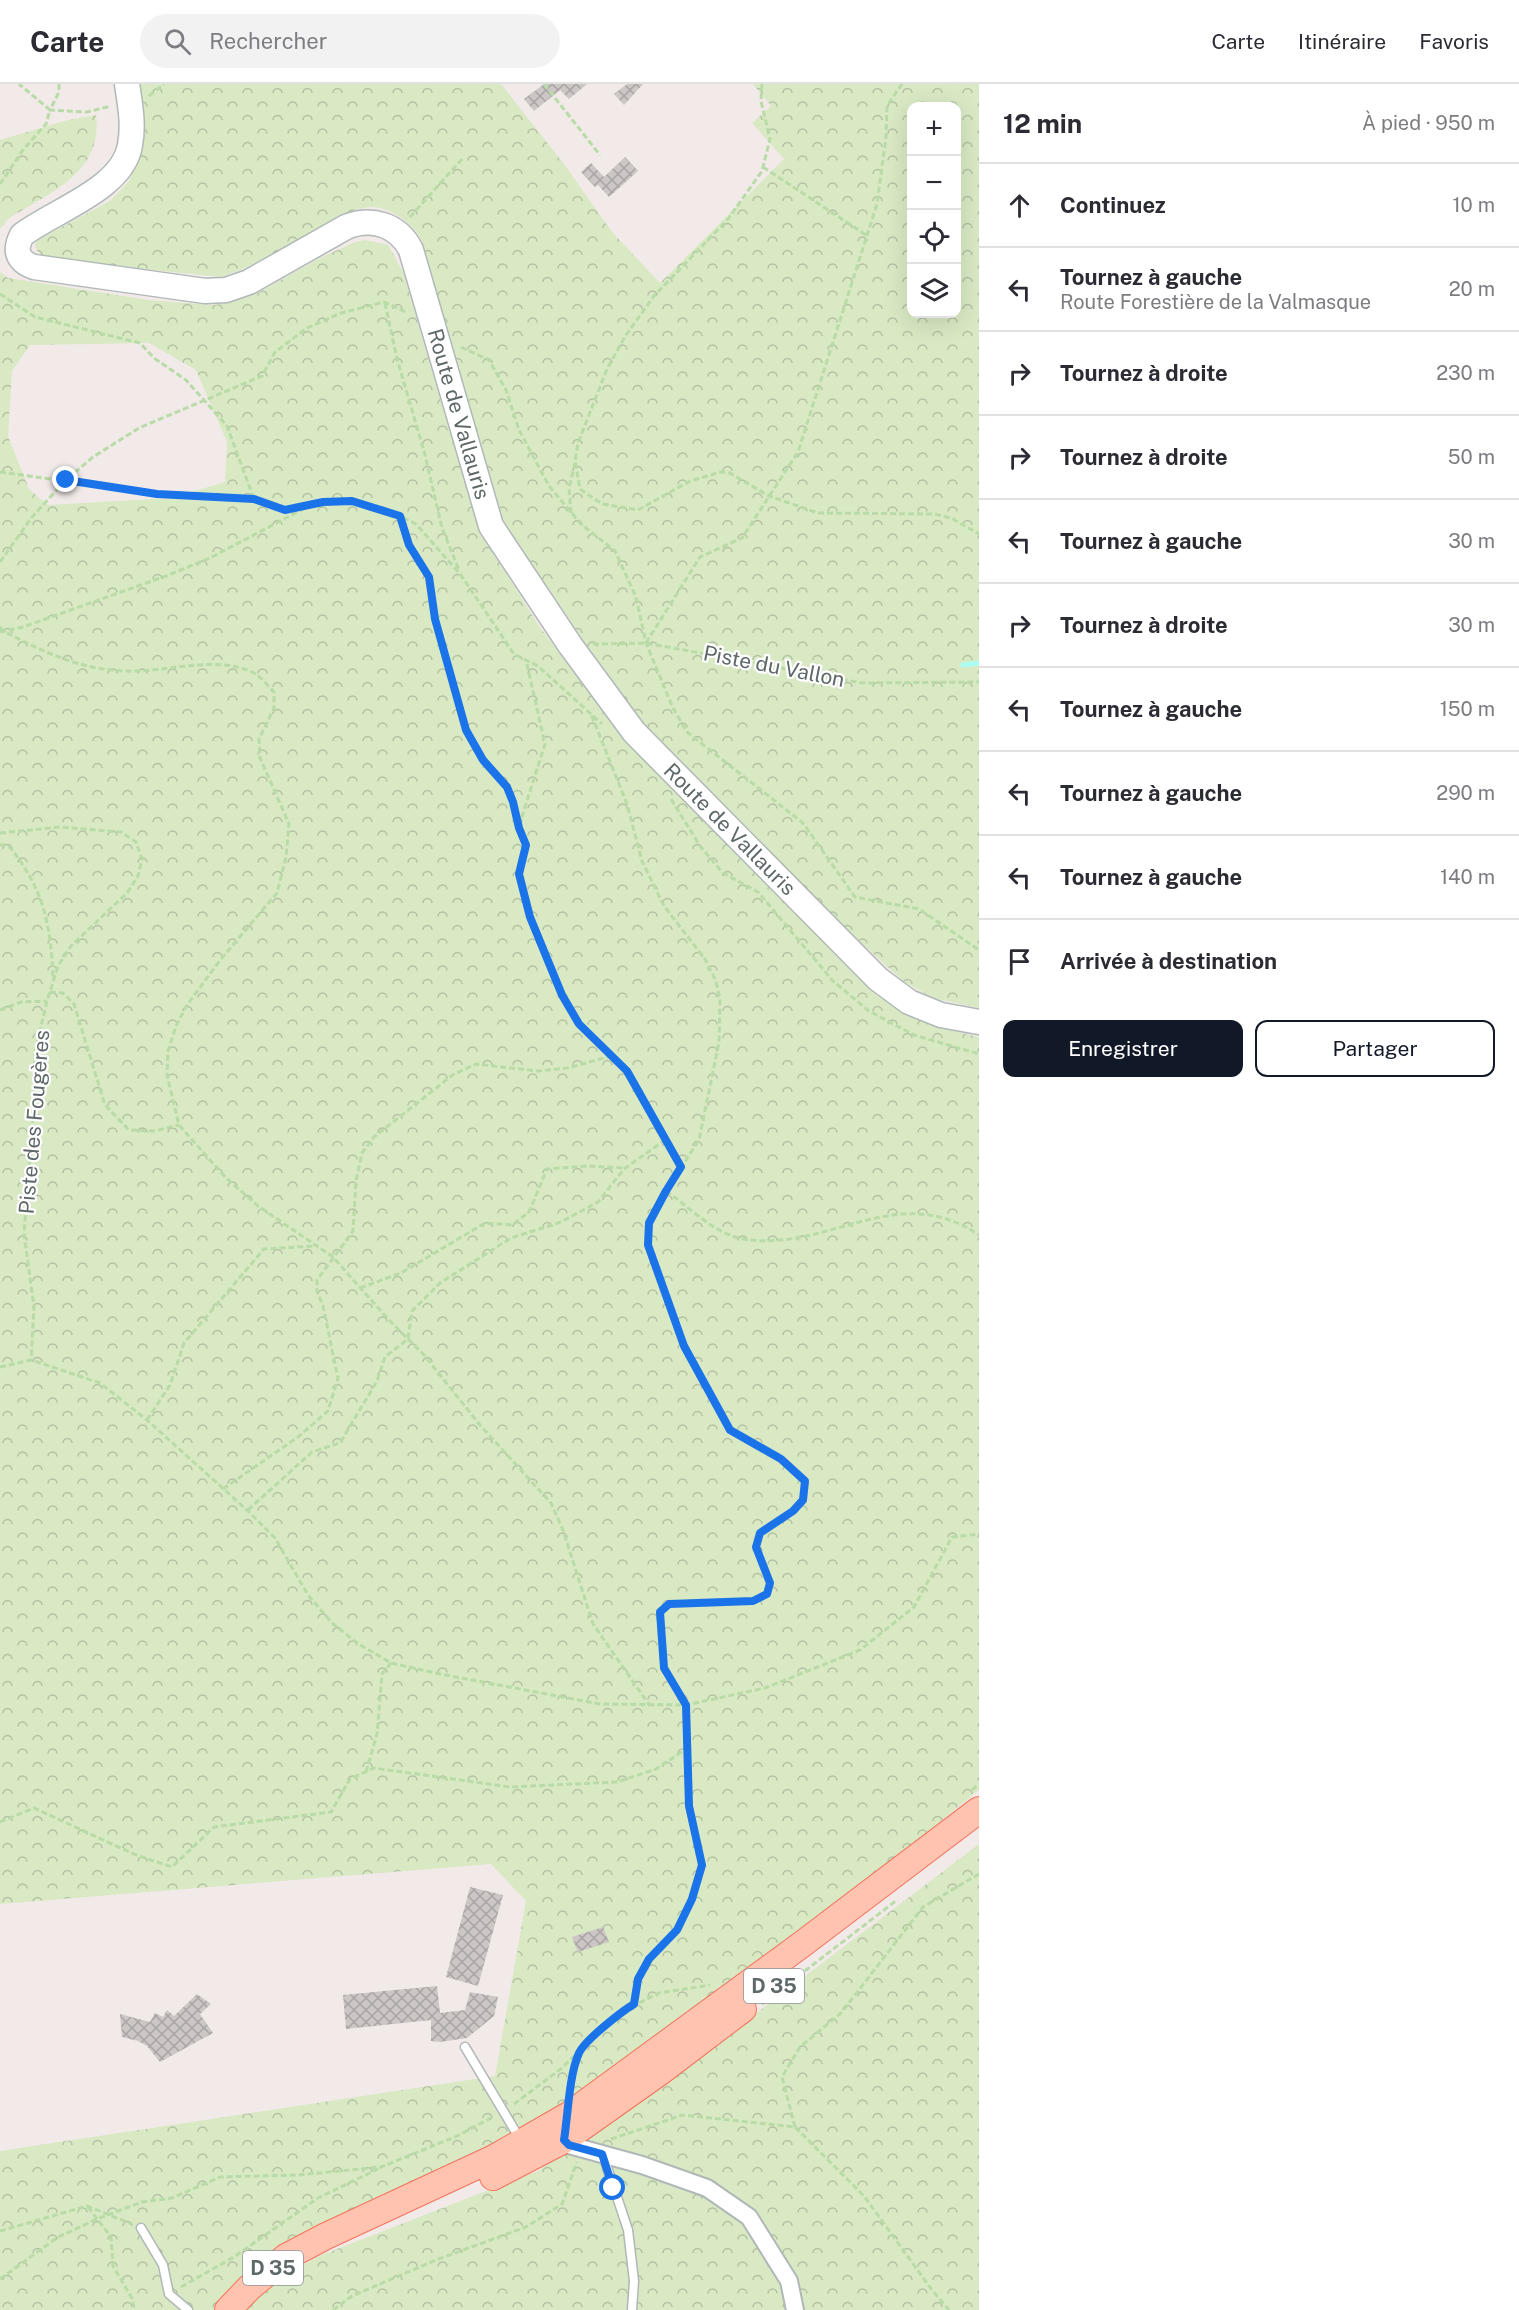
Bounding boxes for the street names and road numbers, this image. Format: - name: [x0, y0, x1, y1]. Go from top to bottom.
- street label: Route de Vallauris: [423, 326, 495, 502]
- street label: Piste du Vallon: [701, 640, 847, 692]
- street label: Route de Vallauris: [659, 758, 801, 900]
- street label: Piste des Fougères: [13, 1029, 55, 1215]
- road number: D 35: [744, 1969, 804, 2003]
- road number: D 35: [243, 2251, 303, 2285]

